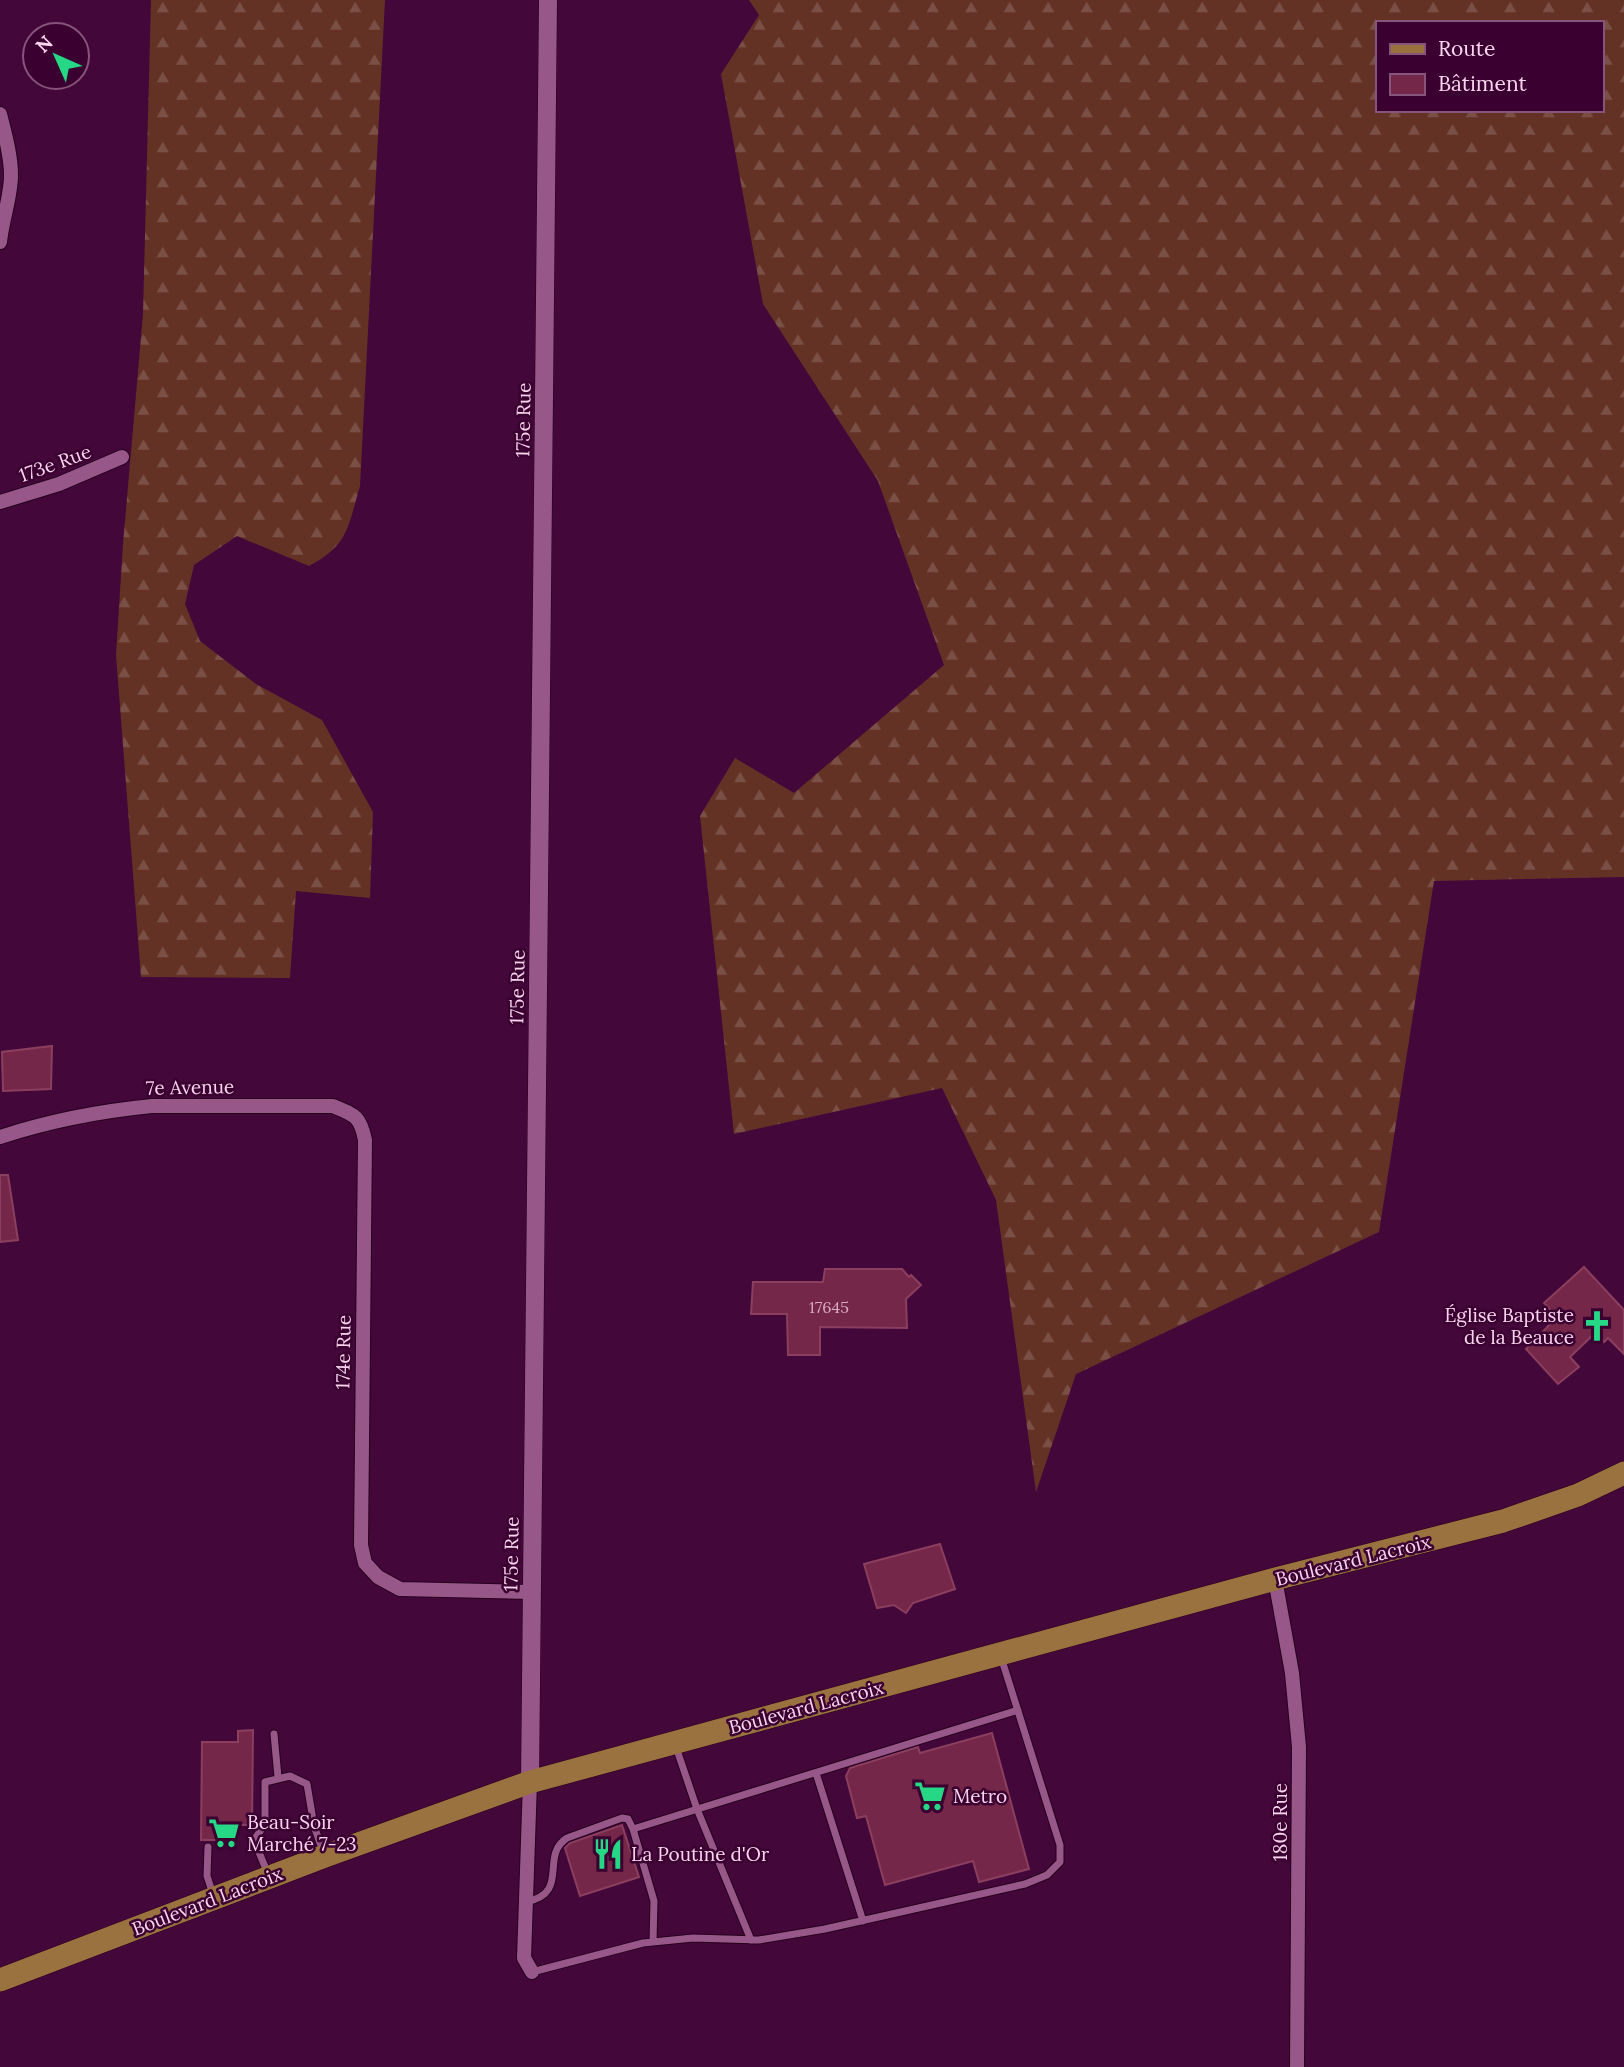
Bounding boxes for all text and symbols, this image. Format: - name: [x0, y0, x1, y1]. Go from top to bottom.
- north arrow: [21, 21, 91, 91]
- legend: [1376, 21, 1603, 112]
- text: N: [30, 30, 58, 58]
- text: Route: [1438, 35, 1495, 62]
- text: Bâtiment: [1438, 70, 1527, 97]
- street label: 175e Rue: [510, 382, 536, 458]
- street label: 173e Rue: [16, 439, 94, 487]
- street label: 175e Rue: [504, 949, 530, 1025]
- street label: 7e Avenue: [146, 1074, 234, 1100]
- house number: 17645: [809, 1297, 849, 1317]
- place label: Église Baptiste de la Beauce: [1445, 1303, 1574, 1349]
- church icon: Église Baptiste de la Beauce: [1580, 1309, 1614, 1343]
- street label: 174e Rue: [330, 1315, 356, 1389]
- street label: 175e Rue: [498, 1516, 524, 1592]
- street label: Boulevard Lacroix: [1273, 1529, 1433, 1591]
- street label: Boulevard Lacroix: [726, 1675, 886, 1739]
- supermarket icon: Metro: [913, 1779, 947, 1813]
- street label: 180e Rue: [1268, 1783, 1292, 1861]
- place label: Metro: [953, 1784, 1007, 1808]
- place label: Beau-Soir Marché 7-23: [247, 1810, 357, 1856]
- supermarket icon: Beau-Soir Marché 7-23: [207, 1816, 241, 1850]
- restaurant icon: La Poutine d'Or: [591, 1837, 625, 1871]
- place label: La Poutine d'Or: [631, 1842, 770, 1866]
- street label: Boulevard Lacroix: [128, 1861, 286, 1941]

